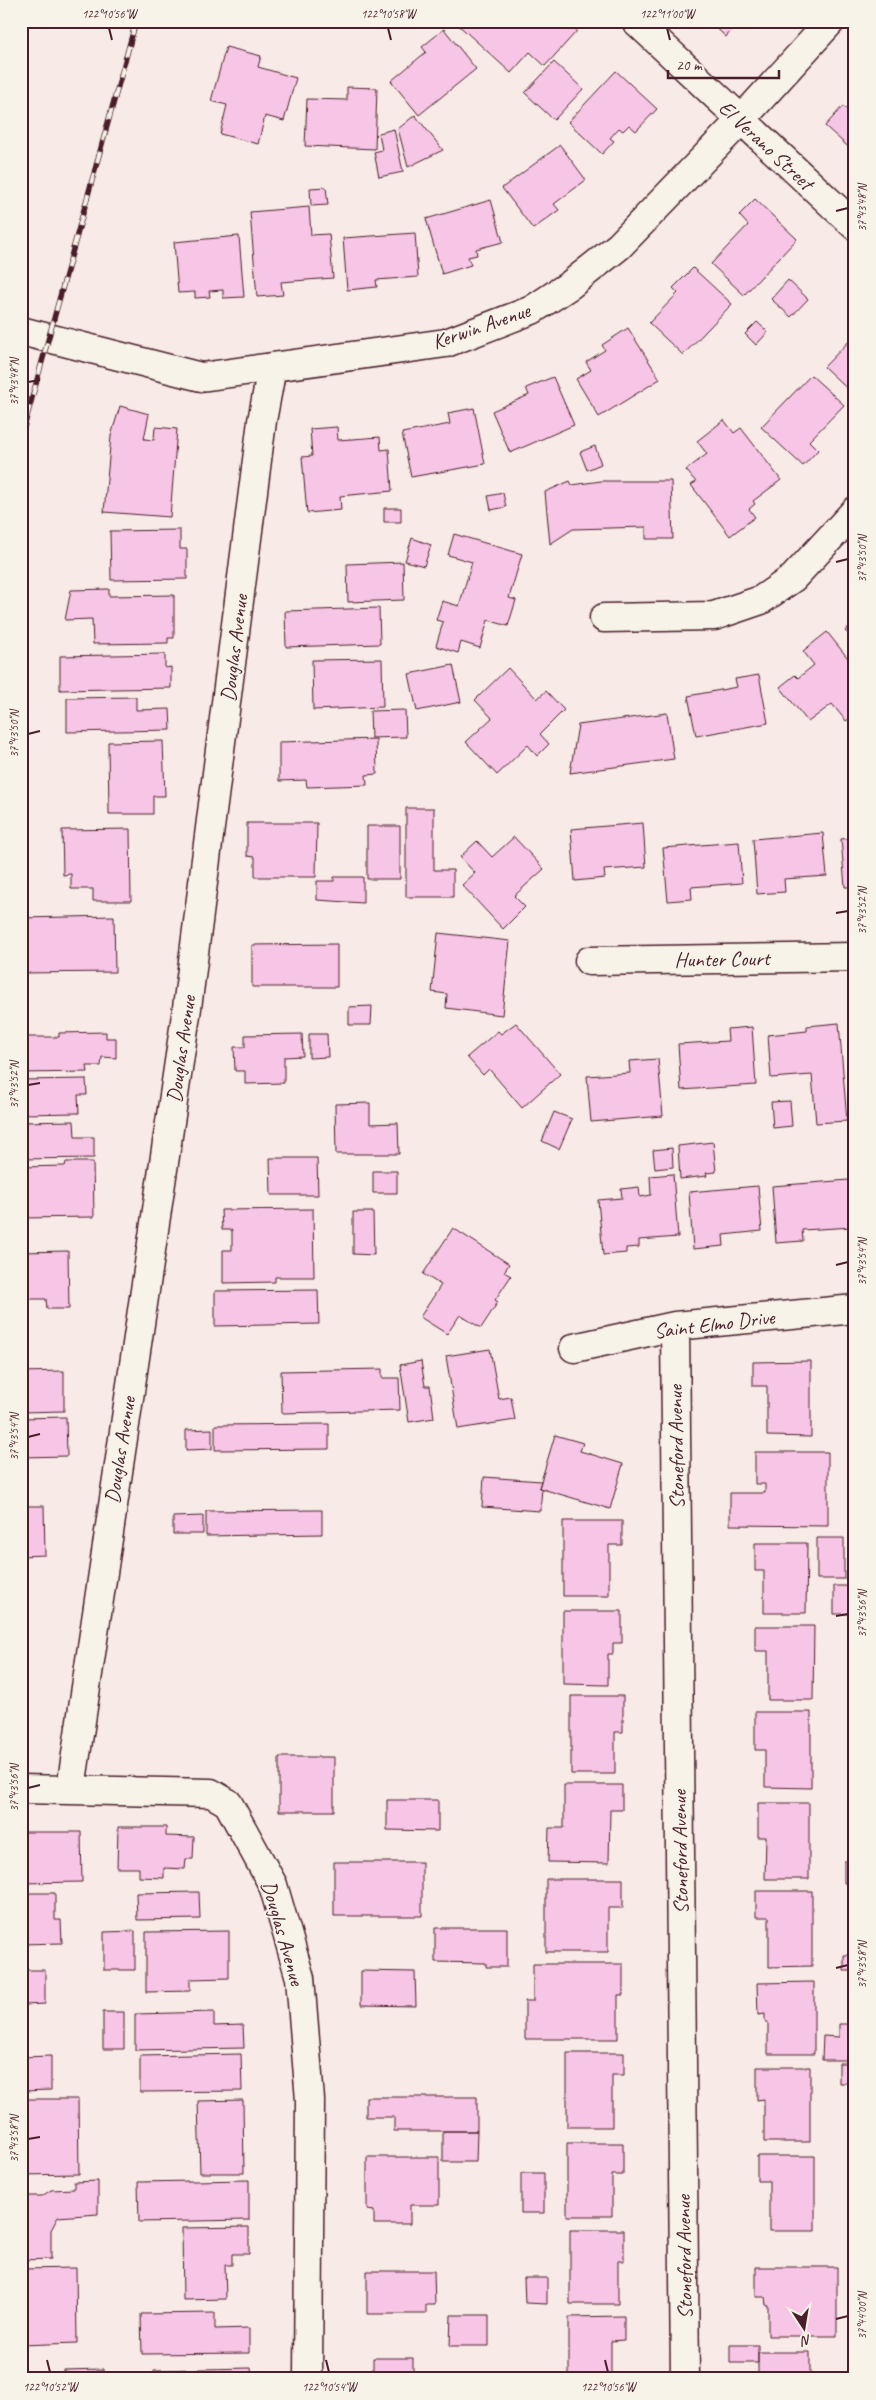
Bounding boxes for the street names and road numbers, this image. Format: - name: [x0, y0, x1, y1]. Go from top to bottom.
- street label: El Verano Street: [713, 95, 821, 197]
- street label: Kerwin Avenue: [429, 297, 534, 355]
- street label: Douglas Avenue: [215, 592, 254, 703]
- street label: Hunter Court: [674, 945, 772, 973]
- street label: Douglas Avenue: [161, 993, 202, 1104]
- street label: Saint Elmo Drive: [652, 1304, 777, 1344]
- street label: Stoneford Avenue: [662, 1384, 690, 1509]
- street label: Douglas Avenue: [99, 1394, 141, 1505]
- street label: Stoneford Avenue: [666, 1789, 694, 1914]
- street label: Douglas Avenue: [256, 1878, 311, 1989]
- street label: Stoneford Avenue: [670, 2194, 698, 2319]

